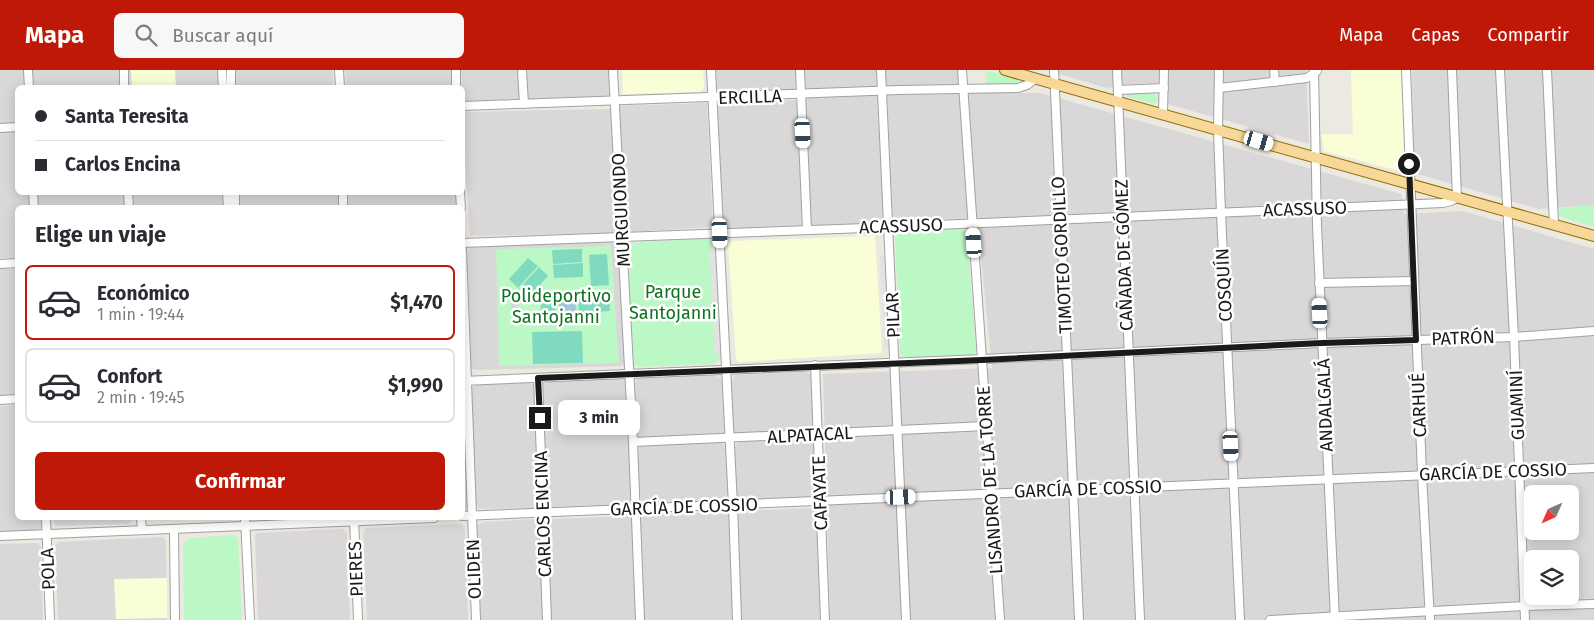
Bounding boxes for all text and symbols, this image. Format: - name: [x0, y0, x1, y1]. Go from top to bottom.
- search box: [114, 13, 464, 58]
- text: Mapa: [25, 21, 84, 49]
- icon: search: [132, 21, 160, 49]
- text: Buscar aquí: [172, 24, 273, 47]
- text: Mapa: [1339, 24, 1383, 46]
- text: Capas: [1411, 24, 1460, 46]
- text: Compartir: [1488, 24, 1569, 46]
- street label: ERCILLA: [718, 85, 783, 109]
- text: Santa Teresita: [65, 105, 189, 128]
- car: [794, 118, 811, 148]
- car: [1242, 130, 1275, 152]
- street label: MURGUIONDO: [607, 152, 635, 268]
- text: Carlos Encina: [65, 153, 181, 176]
- route start: [1398, 153, 1420, 175]
- street label: TIMOTEO GORDILLO: [1047, 176, 1077, 334]
- street label: CAÑADA DE GÓMEZ: [1109, 179, 1138, 331]
- street label: ACASSUSO: [1263, 197, 1347, 221]
- street label: ACASSUSO: [859, 214, 943, 238]
- car: [711, 218, 728, 248]
- text: Elige un viaje: [35, 221, 166, 248]
- car: [965, 228, 982, 258]
- street label: COSQUÍN: [1210, 247, 1237, 323]
- icon: car: [37, 280, 82, 325]
- park label: Parque Santojanni: [629, 281, 717, 324]
- text: Económico: [97, 282, 190, 305]
- park label: Polideportivo Santojanni: [501, 285, 611, 328]
- text: $1,470: [390, 291, 443, 314]
- street label: PILAR: [881, 292, 905, 338]
- car: [1311, 298, 1328, 328]
- text: 1 min · 19:44: [97, 305, 184, 324]
- street label: PATRÓN: [1431, 326, 1495, 350]
- street label: ANDALGALÁ: [1311, 357, 1338, 452]
- icon: car: [37, 363, 82, 408]
- text: Confort: [97, 365, 162, 388]
- street label: GUAMINÍ: [1504, 369, 1529, 441]
- street label: CARHUÉ: [1406, 372, 1431, 438]
- text: $1,990: [388, 374, 443, 397]
- street label: LISANDRO DE LA TORRE: [972, 385, 1008, 575]
- text: 2 min · 19:45: [97, 388, 185, 407]
- callout: 3 min: [558, 400, 640, 436]
- route end: [529, 407, 551, 429]
- text: 3 min: [579, 408, 619, 427]
- street label: ALPATACAL: [766, 422, 854, 448]
- car: [1222, 431, 1239, 461]
- street label: CARLOS ENCINA: [530, 450, 556, 578]
- button: Confirmar: [35, 452, 445, 510]
- street label: CAFAYATE: [808, 455, 832, 531]
- street label: GARCÍA DE COSSIO: [1419, 457, 1567, 486]
- street label: GARCÍA DE COSSIO: [1014, 474, 1162, 503]
- north arrow: [1524, 485, 1579, 540]
- map controls: [1524, 485, 1579, 605]
- car: [885, 489, 916, 505]
- street label: GARCÍA DE COSSIO: [610, 492, 758, 521]
- street label: OLIDEN: [462, 539, 486, 599]
- street label: PIERES: [344, 541, 368, 597]
- street label: POLA: [36, 547, 60, 590]
- button: layers: [1524, 550, 1579, 605]

